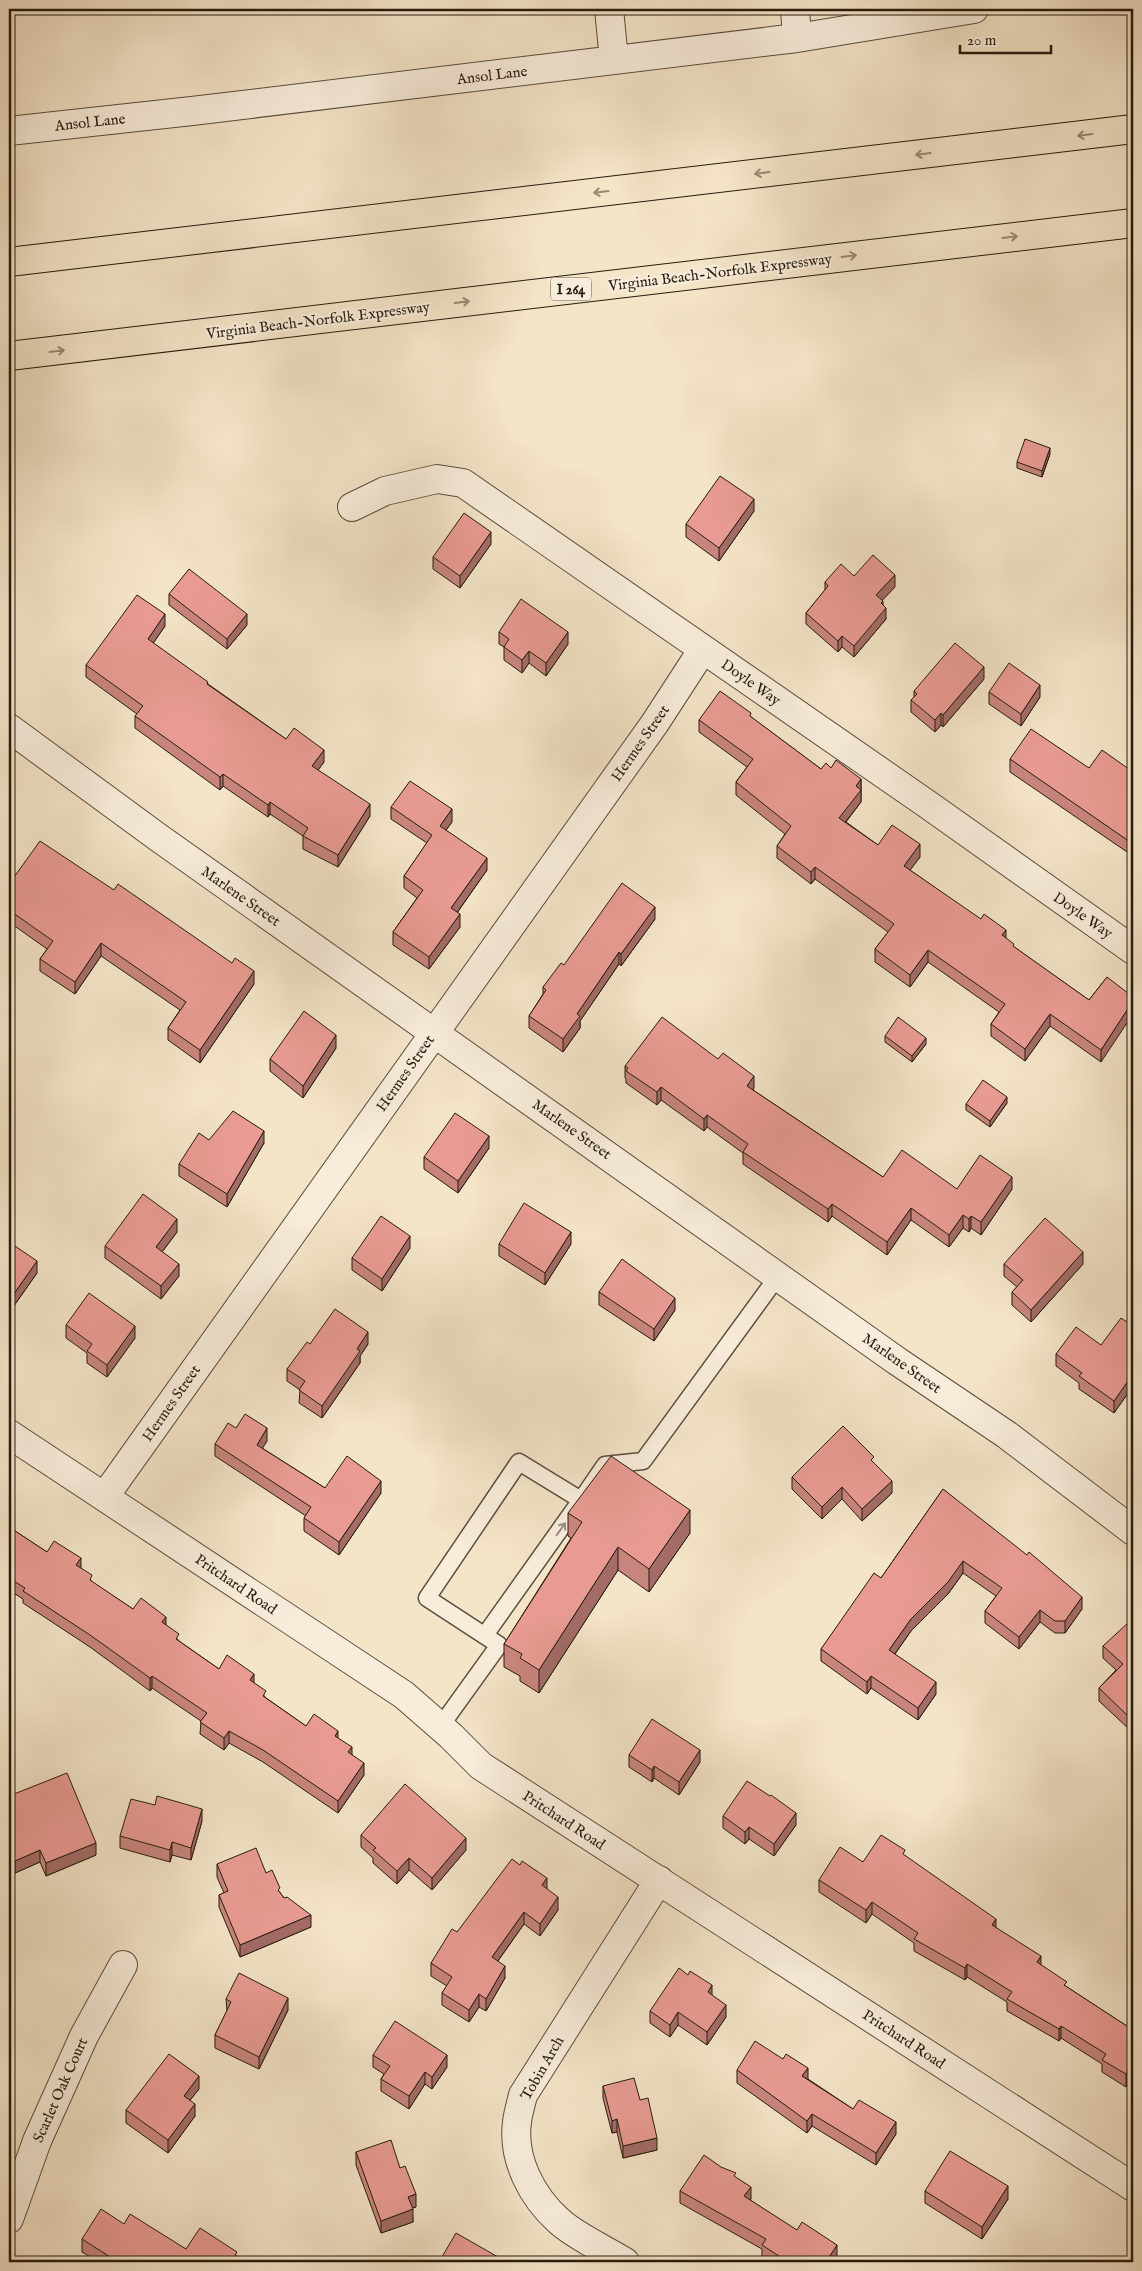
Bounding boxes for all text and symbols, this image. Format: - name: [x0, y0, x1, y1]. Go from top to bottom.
- scale bar: [960, 22, 1051, 54]
- text: 20 m: [967, 31, 997, 50]
- street label: Ansol Lane: [455, 62, 528, 89]
- street label: Ansol Lane: [53, 109, 126, 136]
- one-way arrow: [1077, 130, 1093, 140]
- one-way arrow: [916, 149, 932, 159]
- one-way arrow: [754, 168, 770, 178]
- one-way arrow: [593, 187, 609, 197]
- one-way arrow: [1002, 232, 1018, 242]
- street label: Virginia Beach-Norfolk Expressway: [606, 249, 834, 296]
- one-way arrow: [841, 251, 857, 261]
- road number: I 264: [551, 278, 591, 300]
- street label: Virginia Beach-Norfolk Expressway: [204, 297, 432, 344]
- one-way arrow: [453, 297, 469, 307]
- one-way arrow: [49, 346, 65, 356]
- street label: Doyle Way: [717, 655, 785, 710]
- street label: Hermes Street: [607, 701, 674, 785]
- street label: Marlene Street: [197, 862, 284, 931]
- street label: Doyle Way: [1049, 888, 1117, 943]
- street label: Hermes Street: [372, 1031, 439, 1115]
- street label: Marlene Street: [528, 1095, 615, 1164]
- street label: Marlene Street: [858, 1329, 945, 1398]
- street label: Hermes Street: [138, 1361, 205, 1445]
- one-way arrow: [556, 1522, 566, 1536]
- street label: Pritchard Road: [191, 1550, 281, 1619]
- street label: Pritchard Road: [519, 1787, 610, 1855]
- street label: Pritchard Road: [859, 2006, 950, 2074]
- street label: Tobin Arch: [516, 2033, 568, 2104]
- street label: Scarlet Oak Court: [29, 2035, 92, 2146]

